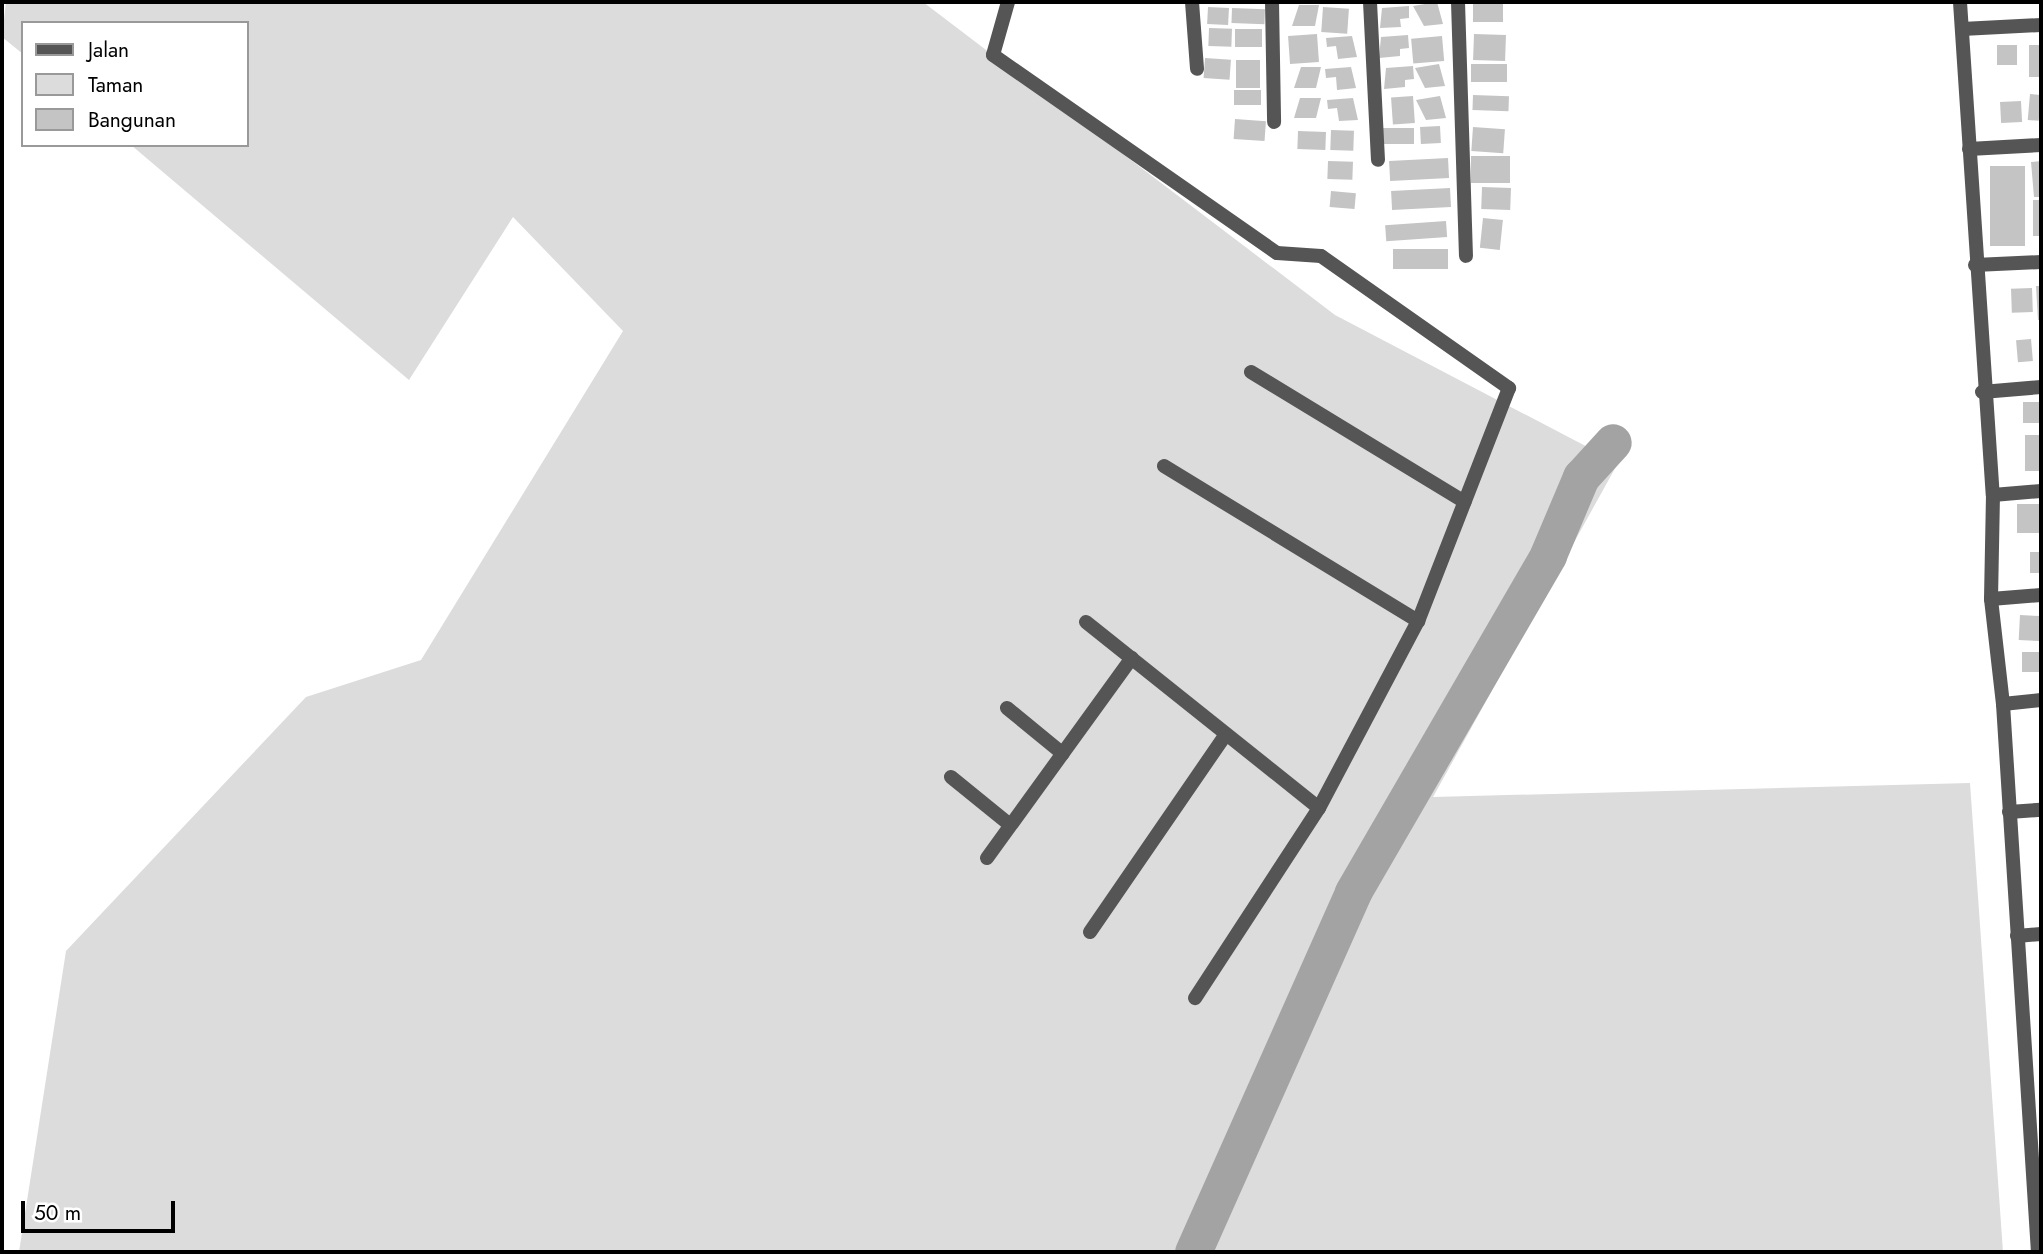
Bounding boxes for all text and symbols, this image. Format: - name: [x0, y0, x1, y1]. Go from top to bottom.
- legend: [21, 21, 248, 147]
- text: Jalan: [88, 35, 129, 65]
- text: Taman: [88, 70, 143, 100]
- text: Bangunan: [88, 105, 176, 135]
- scale bar: [24, 1188, 178, 1232]
- text: 50 m: [34, 1198, 81, 1228]

